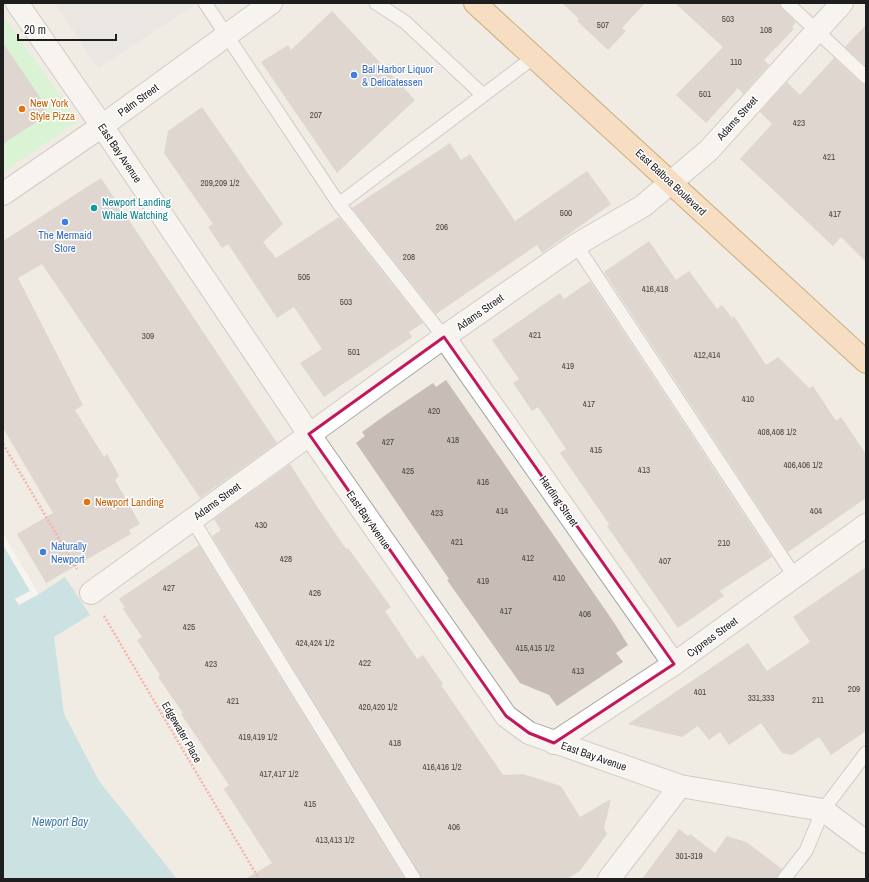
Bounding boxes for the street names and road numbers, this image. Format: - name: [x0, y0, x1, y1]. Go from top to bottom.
- street label: Palm Street: [115, 80, 162, 120]
- street label: Adams Street: [713, 93, 761, 144]
- street label: East Bay Avenue: [95, 121, 145, 185]
- street label: East Balboa Boulevard: [633, 146, 709, 218]
- street label: Adams Street: [453, 290, 507, 334]
- street label: Harding Street: [536, 473, 582, 529]
- street label: Adams Street: [190, 479, 244, 523]
- street label: East Bay Avenue: [344, 488, 394, 552]
- street label: Cypress Street: [684, 614, 741, 660]
- street label: Edgewater Place: [159, 699, 205, 765]
- street label: East Bay Avenue: [559, 738, 629, 774]

